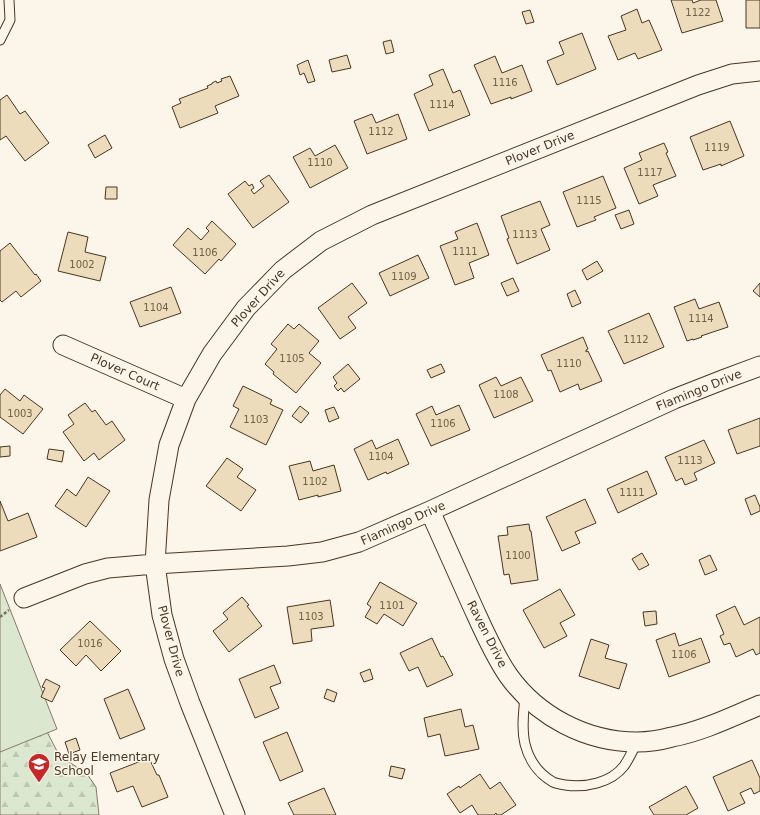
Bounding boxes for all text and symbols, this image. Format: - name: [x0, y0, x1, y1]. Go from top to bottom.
- house number: 1122: [685, 7, 711, 18]
- house number: 1116: [492, 77, 518, 88]
- house number: 1114: [429, 99, 455, 110]
- house number: 1112: [368, 126, 394, 137]
- street label: Plover Drive: [503, 128, 577, 168]
- house number: 1119: [704, 142, 730, 153]
- house number: 1110: [307, 157, 333, 168]
- house number: 1117: [637, 167, 663, 178]
- house number: 1115: [576, 195, 602, 206]
- house number: 1113: [512, 229, 538, 240]
- house number: 1111: [452, 246, 478, 257]
- house number: 1106: [192, 247, 218, 258]
- house number: 1002: [69, 259, 95, 270]
- street label: Plover Drive: [228, 266, 288, 330]
- house number: 1109: [391, 271, 417, 282]
- house number: 1104: [143, 302, 169, 313]
- house number: 1114: [688, 313, 714, 324]
- house number: 1112: [623, 334, 649, 345]
- street label: Plover Court: [88, 351, 162, 394]
- house number: 1105: [279, 353, 305, 364]
- house number: 1110: [556, 358, 582, 369]
- street label: Flamingo Drive: [654, 366, 744, 414]
- house number: 1108: [493, 389, 519, 400]
- house number: 1003: [7, 408, 33, 419]
- house number: 1103: [243, 414, 269, 425]
- house number: 1106: [430, 418, 456, 429]
- house number: 1104: [368, 451, 394, 462]
- house number: 1113: [677, 455, 703, 466]
- house number: 1102: [302, 476, 328, 487]
- house number: 1111: [619, 487, 645, 498]
- street label: Flamingo Drive: [359, 498, 447, 548]
- house number: 1100: [505, 550, 531, 561]
- street label: Raven Drive: [464, 598, 510, 670]
- house number: 1101: [379, 600, 405, 611]
- street label: Plover Drive: [155, 604, 187, 678]
- house number: 1103: [298, 611, 324, 622]
- house number: 1016: [77, 638, 103, 649]
- house number: 1106: [671, 649, 697, 660]
- place label: Relay Elementary School: [54, 750, 160, 778]
- school or university icon: Relay Elementary School: [26, 751, 52, 784]

